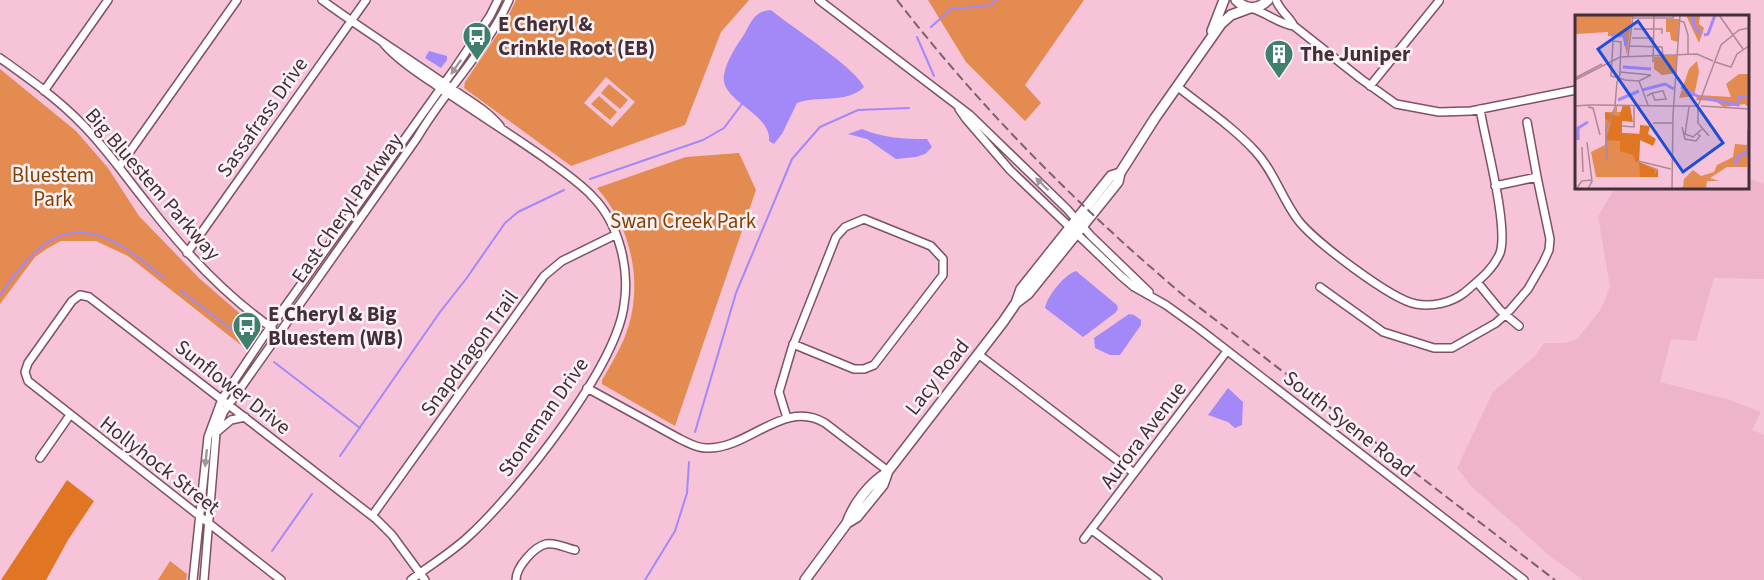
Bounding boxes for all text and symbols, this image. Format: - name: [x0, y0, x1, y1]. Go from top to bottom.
- place label: E Cheryl & Crinkle Root (EB): [498, 9, 655, 63]
- inset map: [1575, 15, 1749, 189]
- bus stop icon: E Cheryl & Crinkle Root (EB): [461, 20, 493, 62]
- building icon: The Juniper: [1263, 38, 1295, 80]
- place label: The Juniper: [1300, 39, 1411, 69]
- street label: Sassafrass Drive: [209, 51, 315, 183]
- one-way arrow: [450, 59, 462, 75]
- street label: Big Bluestem Parkway: [78, 101, 228, 267]
- street label: East Cheryl Parkway: [284, 127, 410, 289]
- park label: Bluestem Park: [12, 160, 94, 214]
- one-way arrow: [1035, 178, 1049, 192]
- park label: Swan Creek Park: [610, 206, 757, 236]
- street label: Snapdragon Trail: [413, 284, 525, 422]
- place label: E Cheryl & Big Bluestem (WB): [268, 299, 403, 353]
- bus stop icon: E Cheryl & Big Bluestem (WB): [231, 310, 263, 352]
- street label: Sunflower Drive: [169, 332, 297, 442]
- street label: Lacy Road: [898, 332, 976, 422]
- street label: Stoneman Drive: [491, 351, 595, 483]
- street label: South Syene Road: [1277, 363, 1421, 485]
- street label: Aurora Avenue: [1093, 375, 1193, 495]
- street label: Hollyhock Street: [94, 408, 226, 522]
- one-way arrow: [201, 449, 211, 468]

